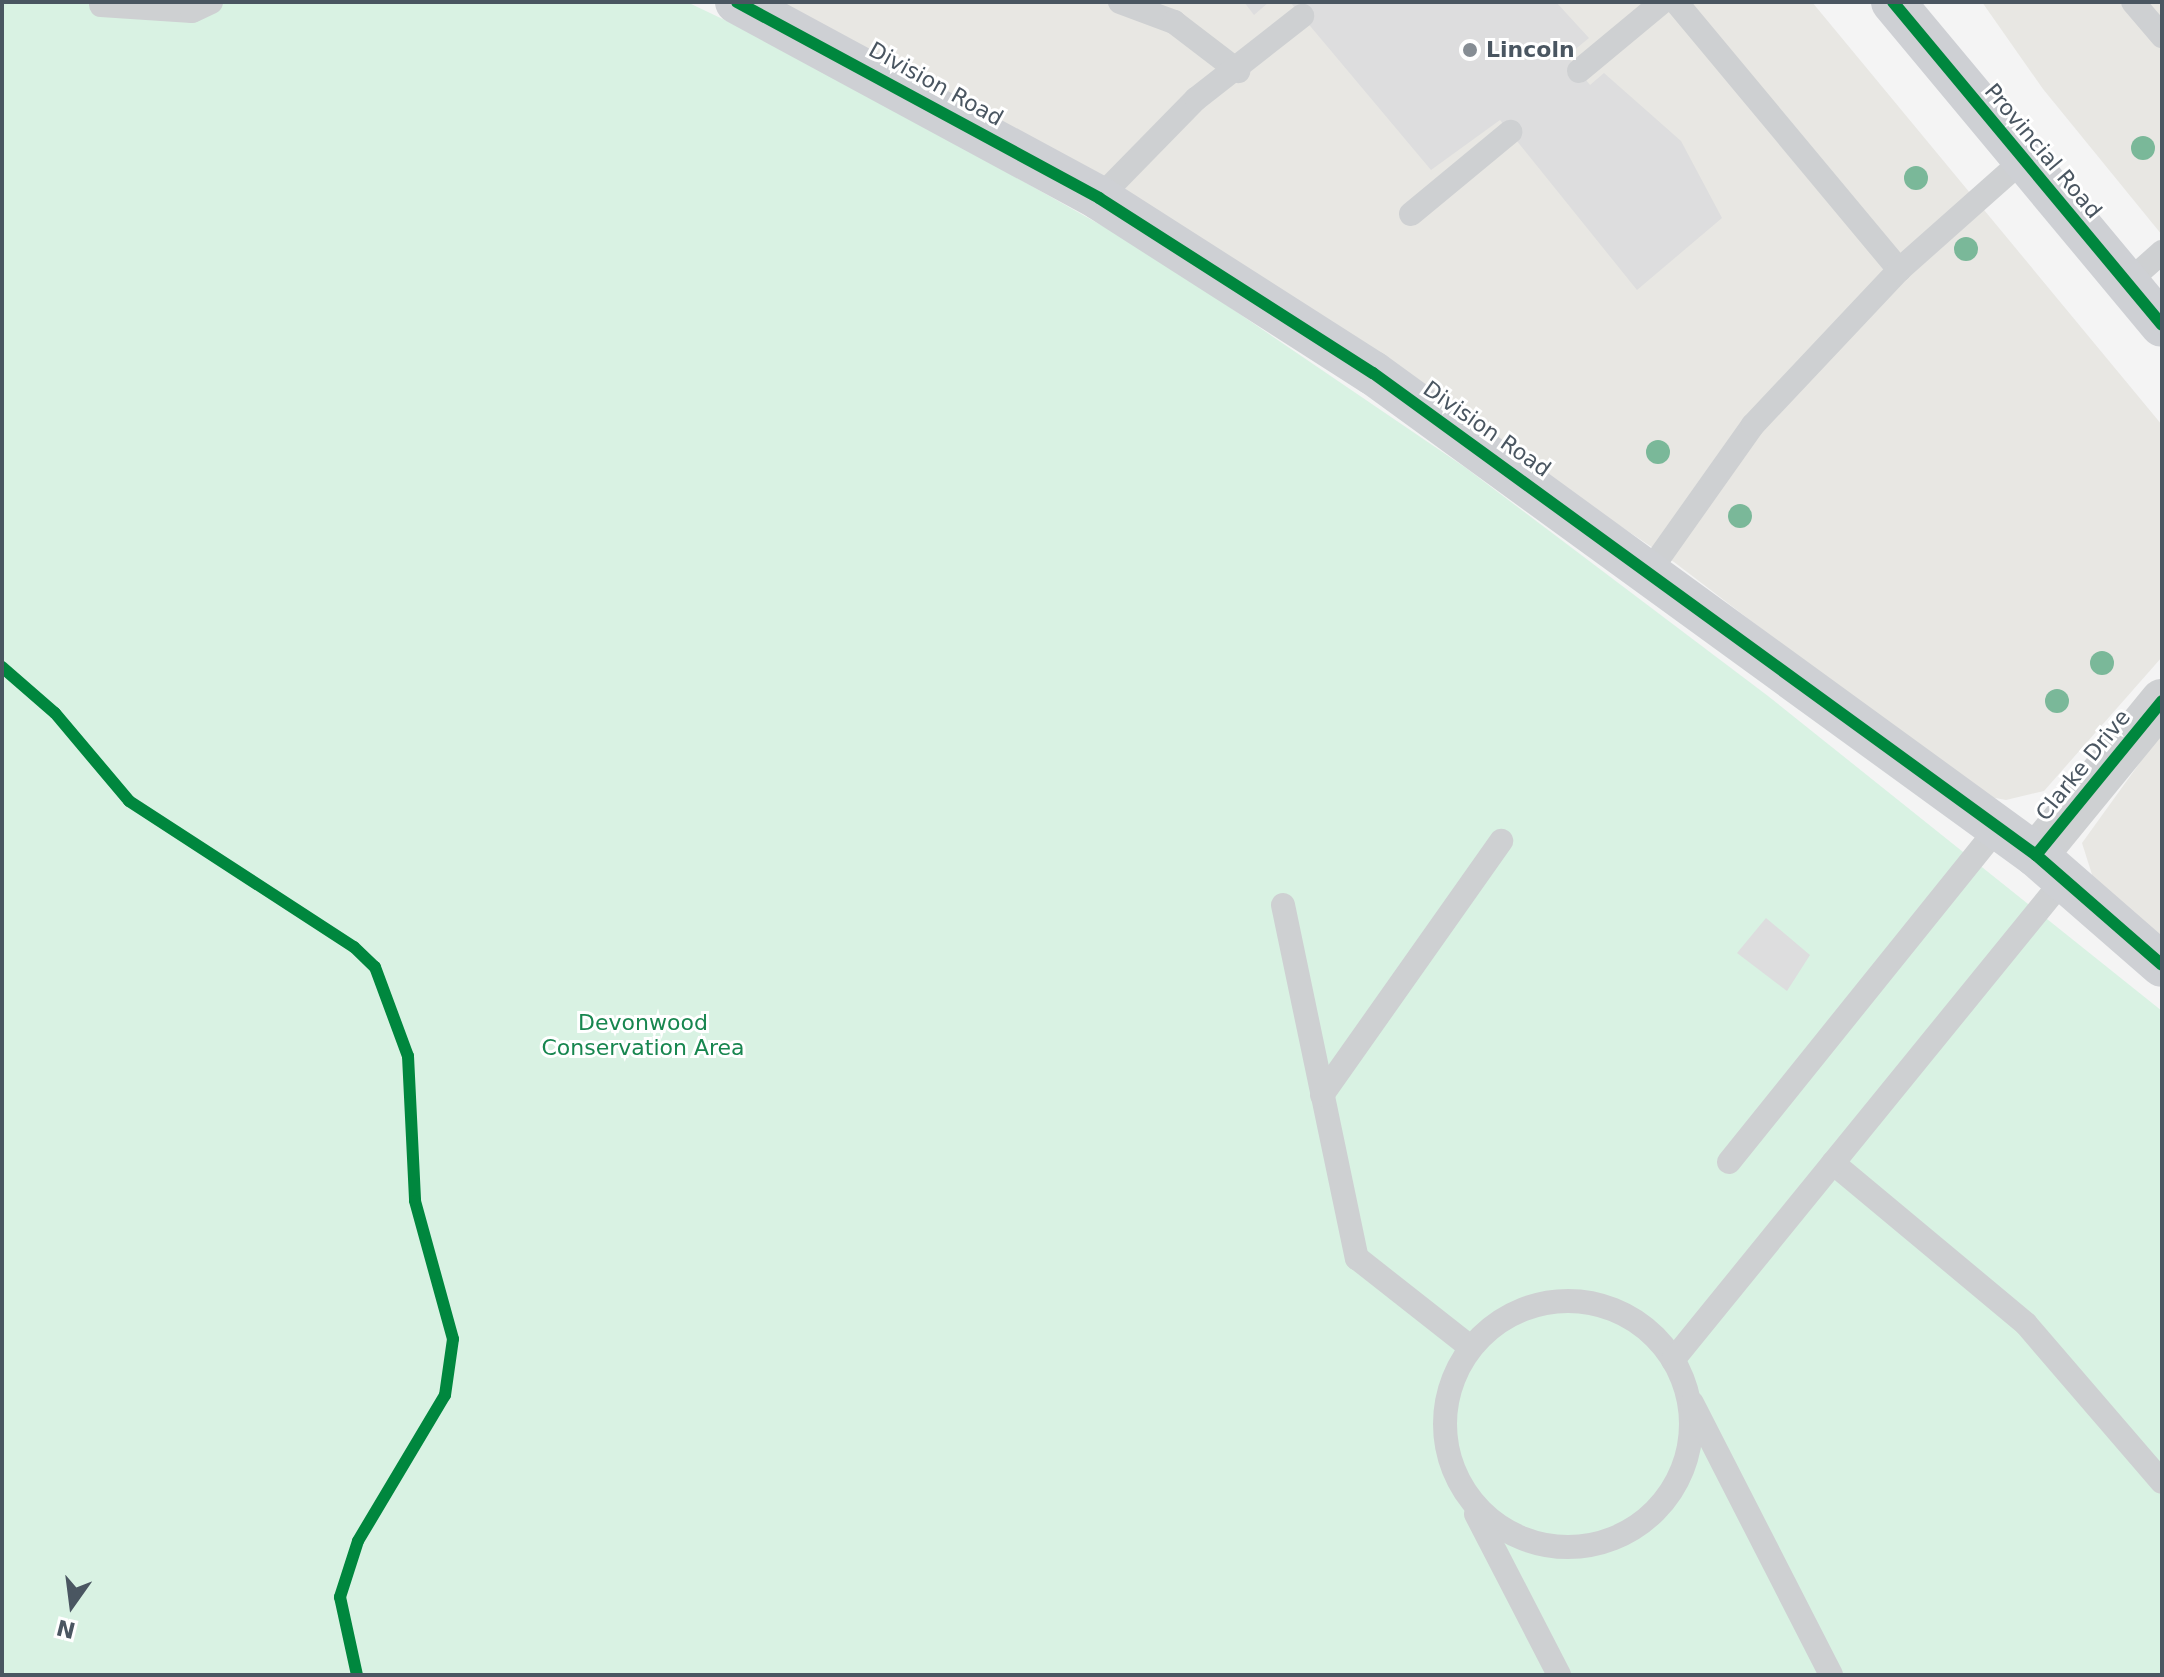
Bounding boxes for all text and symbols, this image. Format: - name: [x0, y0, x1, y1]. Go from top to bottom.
- street label: Division Road: [864, 36, 1008, 132]
- place label: Lincoln: [1486, 37, 1575, 63]
- marker: Lincoln: [1461, 41, 1479, 59]
- street label: Provincial Road: [1979, 78, 2107, 224]
- street label: Division Road: [1418, 375, 1556, 483]
- street label: Clarke Drive: [2030, 704, 2136, 826]
- park label: Devonwood Conservation Area: [541, 1009, 745, 1060]
- north arrow: [32, 1565, 112, 1645]
- text: N: [54, 1614, 78, 1643]

